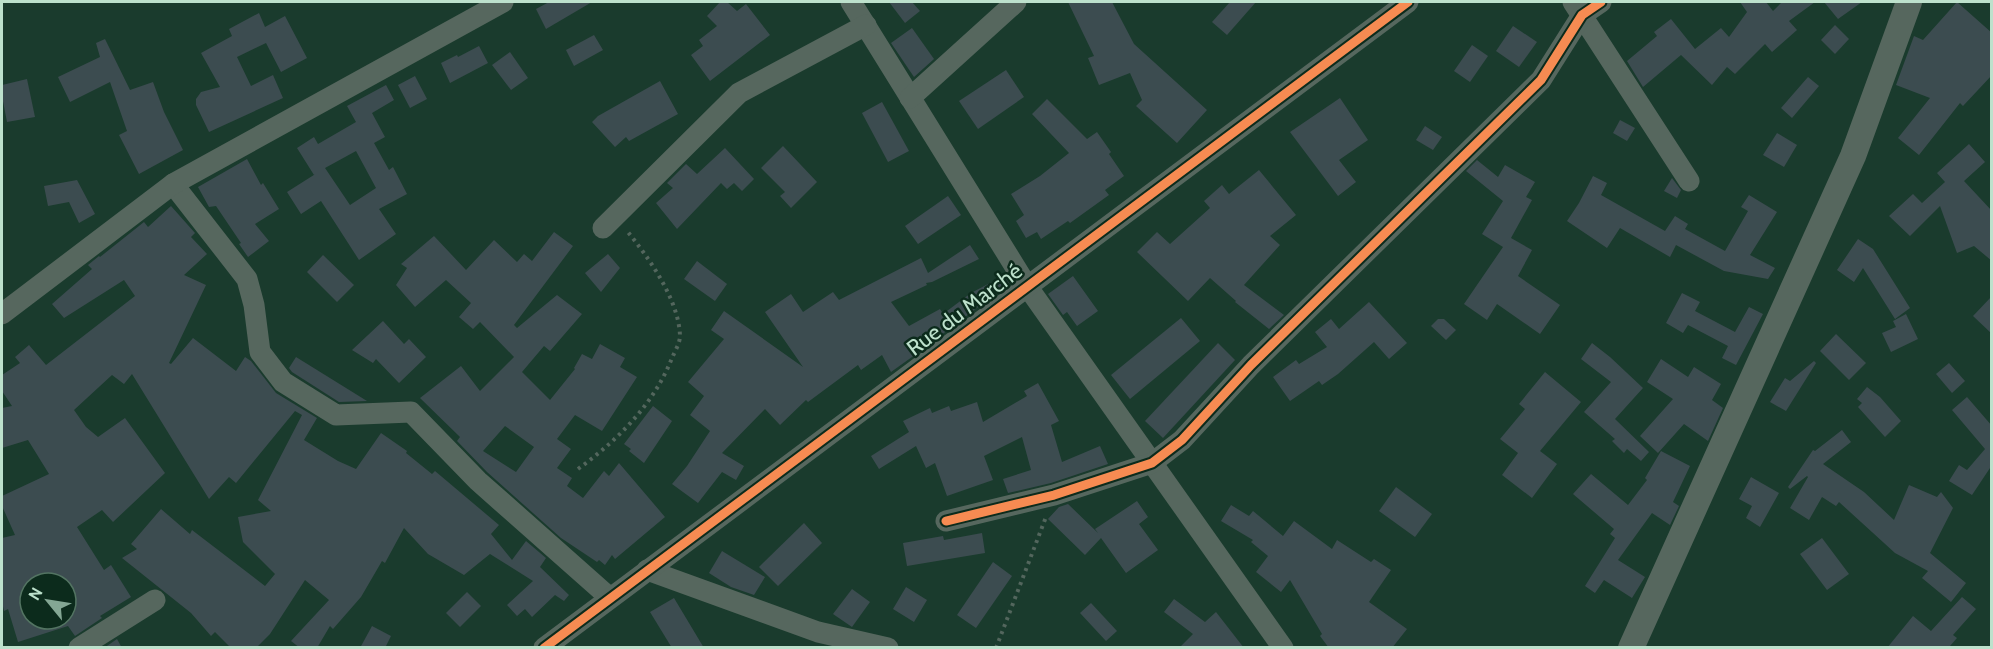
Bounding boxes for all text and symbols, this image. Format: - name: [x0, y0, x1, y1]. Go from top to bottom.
- street label: Rue du Marché: [901, 257, 1027, 362]
- north arrow: [18, 571, 78, 631]
- text: N: [24, 584, 46, 603]

